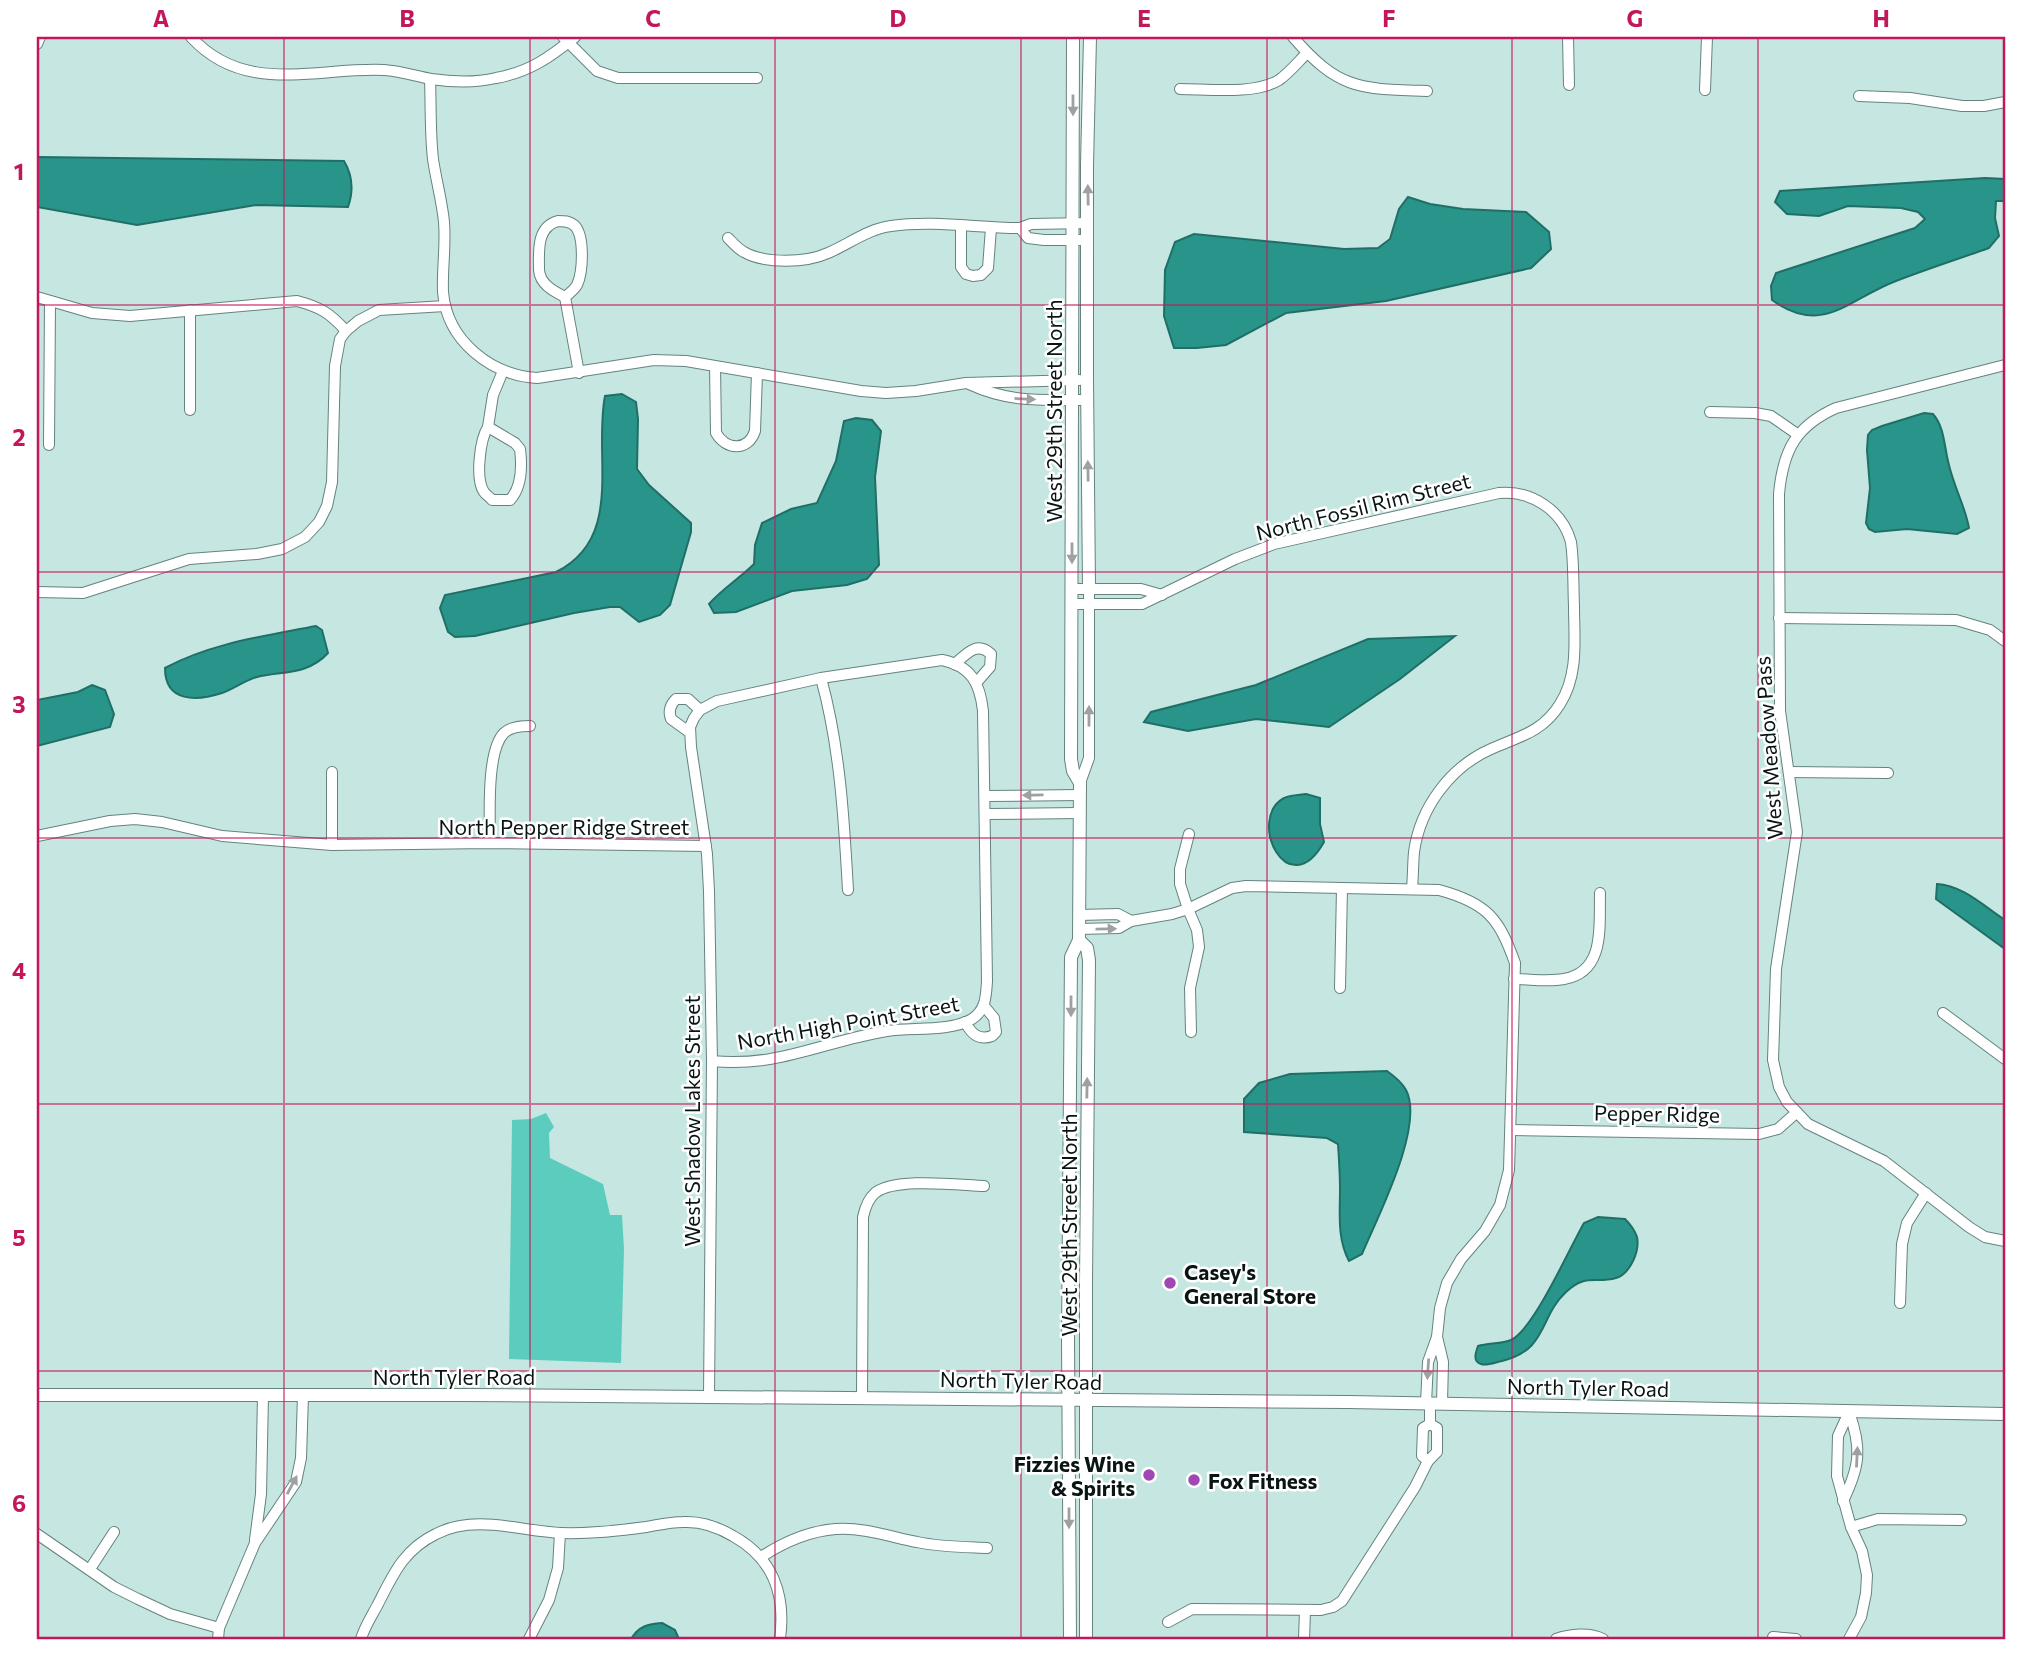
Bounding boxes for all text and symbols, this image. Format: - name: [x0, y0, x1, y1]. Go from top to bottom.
- text: A: [153, 4, 170, 32]
- text: B: [399, 4, 415, 32]
- text: C: [645, 4, 661, 32]
- text: D: [890, 4, 907, 32]
- text: E: [1137, 4, 1151, 32]
- text: F: [1382, 4, 1396, 32]
- text: G: [1627, 4, 1643, 32]
- text: H: [1872, 4, 1890, 32]
- one-way arrow: [1067, 94, 1079, 116]
- text: 1: [14, 157, 24, 185]
- one-way arrow: [1082, 183, 1093, 205]
- street label: West 29th Street North: [1041, 300, 1066, 522]
- one-way arrow: [1014, 394, 1036, 405]
- text: 2: [12, 423, 26, 451]
- one-way arrow: [1082, 460, 1094, 482]
- street label: North Fossil Rim Street: [1253, 467, 1473, 545]
- one-way arrow: [1066, 542, 1078, 564]
- street label: West Meadow Pass: [1749, 656, 1787, 840]
- text: 3: [12, 690, 26, 718]
- one-way arrow: [1083, 705, 1095, 727]
- one-way arrow: [1022, 790, 1044, 801]
- street label: North Pepper Ridge Street: [439, 814, 689, 839]
- one-way arrow: [1095, 923, 1117, 934]
- text: 4: [12, 956, 26, 984]
- street label: North High Point Street: [735, 990, 961, 1054]
- street label: West Shadow Lakes Street: [679, 995, 704, 1247]
- one-way arrow: [1065, 995, 1076, 1017]
- one-way arrow: [1081, 1076, 1093, 1098]
- street label: Pepper Ridge: [1594, 1099, 1720, 1127]
- street label: West 29th Street North: [1056, 1114, 1081, 1336]
- text: 5: [12, 1223, 26, 1251]
- place label: Casey's General Store: [1184, 1259, 1316, 1308]
- marker: Casey's General Store: [1162, 1275, 1178, 1291]
- one-way arrow: [1422, 1359, 1433, 1381]
- street label: North Tyler Road: [373, 1364, 535, 1389]
- street label: North Tyler Road: [940, 1366, 1102, 1394]
- street label: North Tyler Road: [1507, 1373, 1669, 1401]
- one-way arrow: [1852, 1446, 1863, 1468]
- place label: Fizzies Wine & Spirits: [1014, 1451, 1135, 1500]
- marker: Fizzies Wine & Spirits: [1141, 1467, 1157, 1483]
- place label: Fox Fitness: [1208, 1468, 1318, 1493]
- marker: Fox Fitness: [1186, 1472, 1202, 1488]
- one-way arrow: [285, 1475, 297, 1495]
- text: 6: [12, 1489, 26, 1517]
- one-way arrow: [1064, 1507, 1075, 1529]

